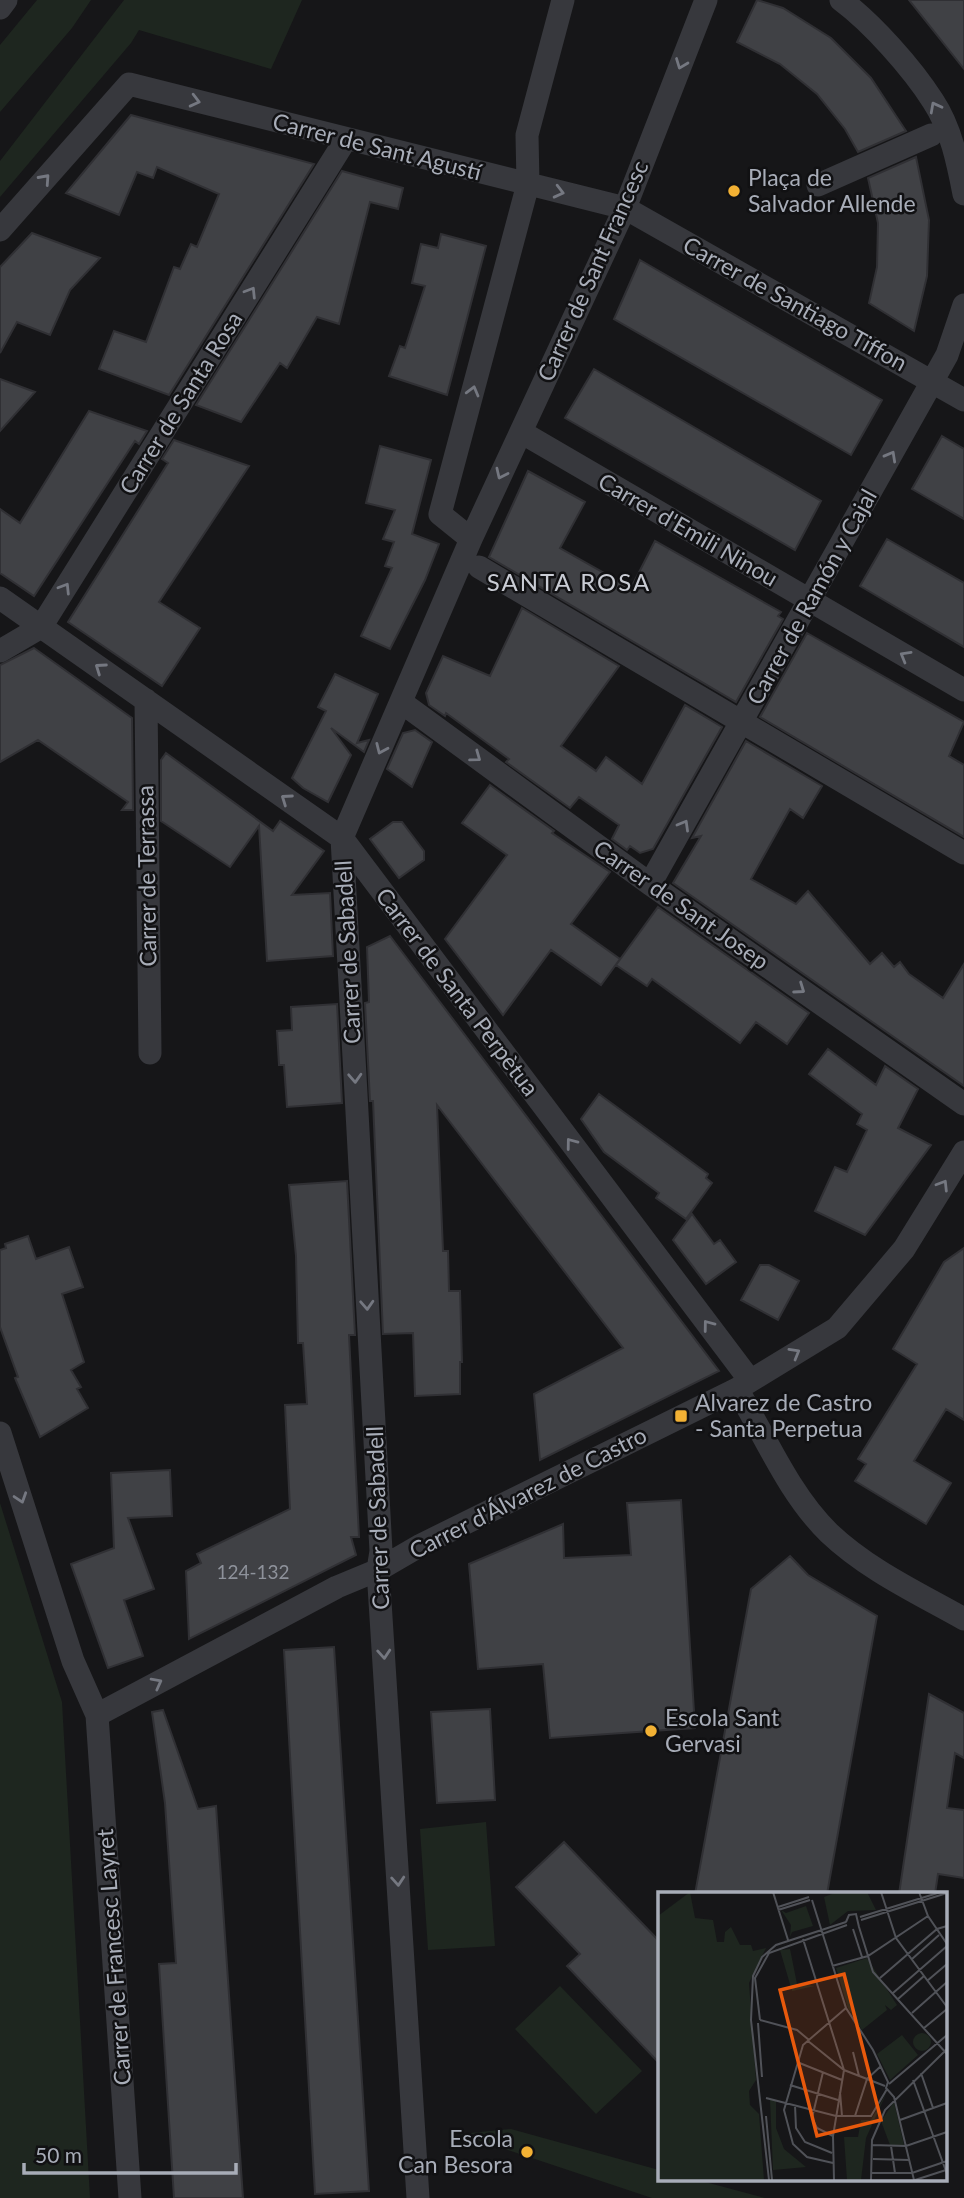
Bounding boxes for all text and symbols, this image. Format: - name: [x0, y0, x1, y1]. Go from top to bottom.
- one-way arrow: [676, 57, 690, 69]
- one-way arrow: [189, 93, 201, 107]
- one-way arrow: [930, 102, 943, 114]
- street label: Carrer de Sant Agustí: [270, 107, 485, 186]
- street label: Carrer de Sant Francesc: [531, 156, 653, 385]
- place label: Plaça de Salvador Allende: [748, 163, 916, 217]
- one-way arrow: [37, 174, 49, 187]
- marker: Plaça de Salvador Allende: [726, 183, 742, 199]
- one-way arrow: [553, 184, 565, 198]
- street label: Carrer de Santiago Tiffon: [679, 230, 912, 376]
- one-way arrow: [242, 286, 255, 299]
- street label: Carrer de Santa Rosa: [113, 306, 248, 499]
- one-way arrow: [464, 386, 479, 398]
- one-way arrow: [883, 450, 896, 463]
- one-way arrow: [495, 466, 509, 479]
- street label: Carrer d'Emili Ninou: [594, 466, 783, 592]
- street label: Carrer de Ramón y Cajal: [740, 484, 882, 709]
- district label: SANTA ROSA: [487, 567, 651, 596]
- one-way arrow: [56, 583, 69, 596]
- one-way arrow: [900, 651, 912, 664]
- one-way arrow: [95, 664, 108, 676]
- one-way arrow: [375, 742, 389, 755]
- one-way arrow: [468, 749, 481, 761]
- street label: Carrer de Terrassa: [130, 785, 162, 967]
- one-way arrow: [281, 795, 294, 807]
- one-way arrow: [676, 820, 689, 832]
- street label: Carrer de Sant Josep: [589, 833, 774, 975]
- street label: Carrer de Sabadell: [328, 860, 366, 1045]
- street label: Carrer de Santa Perpètua: [370, 882, 545, 1101]
- one-way arrow: [793, 981, 806, 994]
- one-way arrow: [347, 1073, 362, 1084]
- one-way arrow: [567, 1138, 579, 1151]
- one-way arrow: [935, 1180, 948, 1193]
- one-way arrow: [360, 1300, 375, 1311]
- one-way arrow: [704, 1320, 716, 1333]
- one-way arrow: [787, 1348, 800, 1361]
- place label: Alvarez de Castro - Santa Perpetua: [695, 1388, 872, 1442]
- marker: Alvarez de Castro - Santa Perpetua: [673, 1408, 689, 1424]
- street label: Carrer d'Álvarez de Castro: [404, 1420, 651, 1564]
- street label: Carrer de Sabadell: [360, 1426, 394, 1610]
- one-way arrow: [12, 1491, 27, 1503]
- house number: 124-132: [216, 1560, 290, 1583]
- one-way arrow: [376, 1649, 391, 1660]
- one-way arrow: [150, 1677, 162, 1691]
- place label: Escola Sant Gervasi: [665, 1703, 780, 1757]
- marker: Escola Sant Gervasi: [643, 1723, 659, 1739]
- street label: Carrer de Francesc Layret: [90, 1827, 136, 2086]
- one-way arrow: [390, 1876, 405, 1887]
- inset map: [658, 1892, 946, 2180]
- place label: Escola Can Besora: [398, 2124, 513, 2178]
- scale bar: [24, 2132, 236, 2176]
- text: 50 m: [35, 2142, 82, 2167]
- marker: Escola Can Besora: [519, 2144, 535, 2160]

